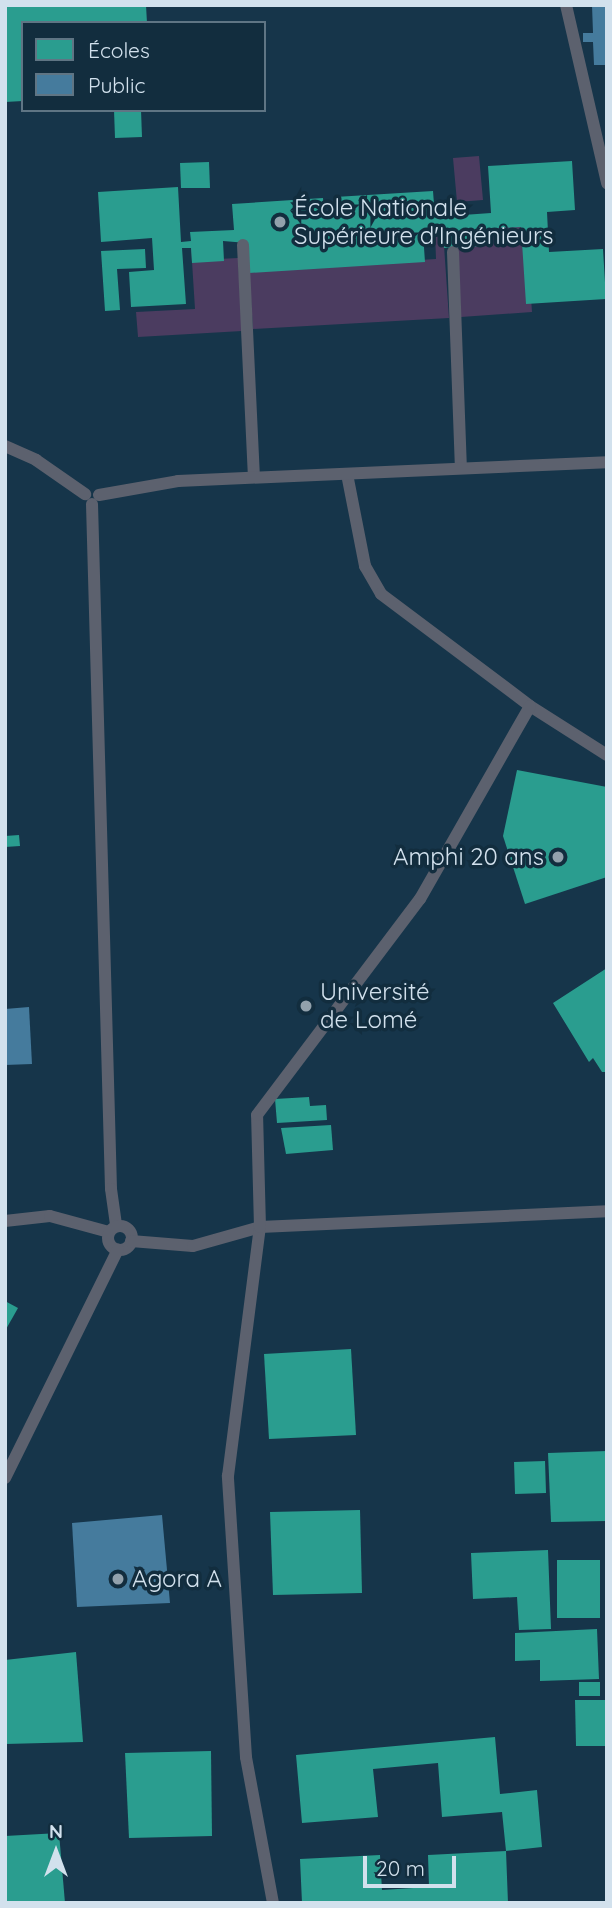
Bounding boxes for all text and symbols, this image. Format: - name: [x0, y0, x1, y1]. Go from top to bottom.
- legend: [21, 21, 266, 112]
- text: Écoles: [88, 37, 150, 63]
- text: Public: [88, 72, 145, 98]
- place label: École Nationale Supérieure d'Ingénieurs: [294, 194, 553, 250]
- marker: École Nationale Supérieure d'Ingénieurs: [272, 214, 288, 230]
- place label: Amphi 20 ans: [393, 843, 544, 871]
- marker: Amphi 20 ans: [550, 849, 566, 865]
- place label: Université de Lomé: [320, 978, 429, 1034]
- marker: Université de Lomé: [298, 998, 314, 1014]
- place label: Agora A: [132, 1565, 222, 1593]
- marker: Agora A: [110, 1571, 126, 1587]
- north arrow: [21, 1817, 91, 1887]
- text: N: [49, 1819, 63, 1843]
- scale bar: [367, 1842, 460, 1886]
- text: 20 m: [376, 1855, 425, 1881]

